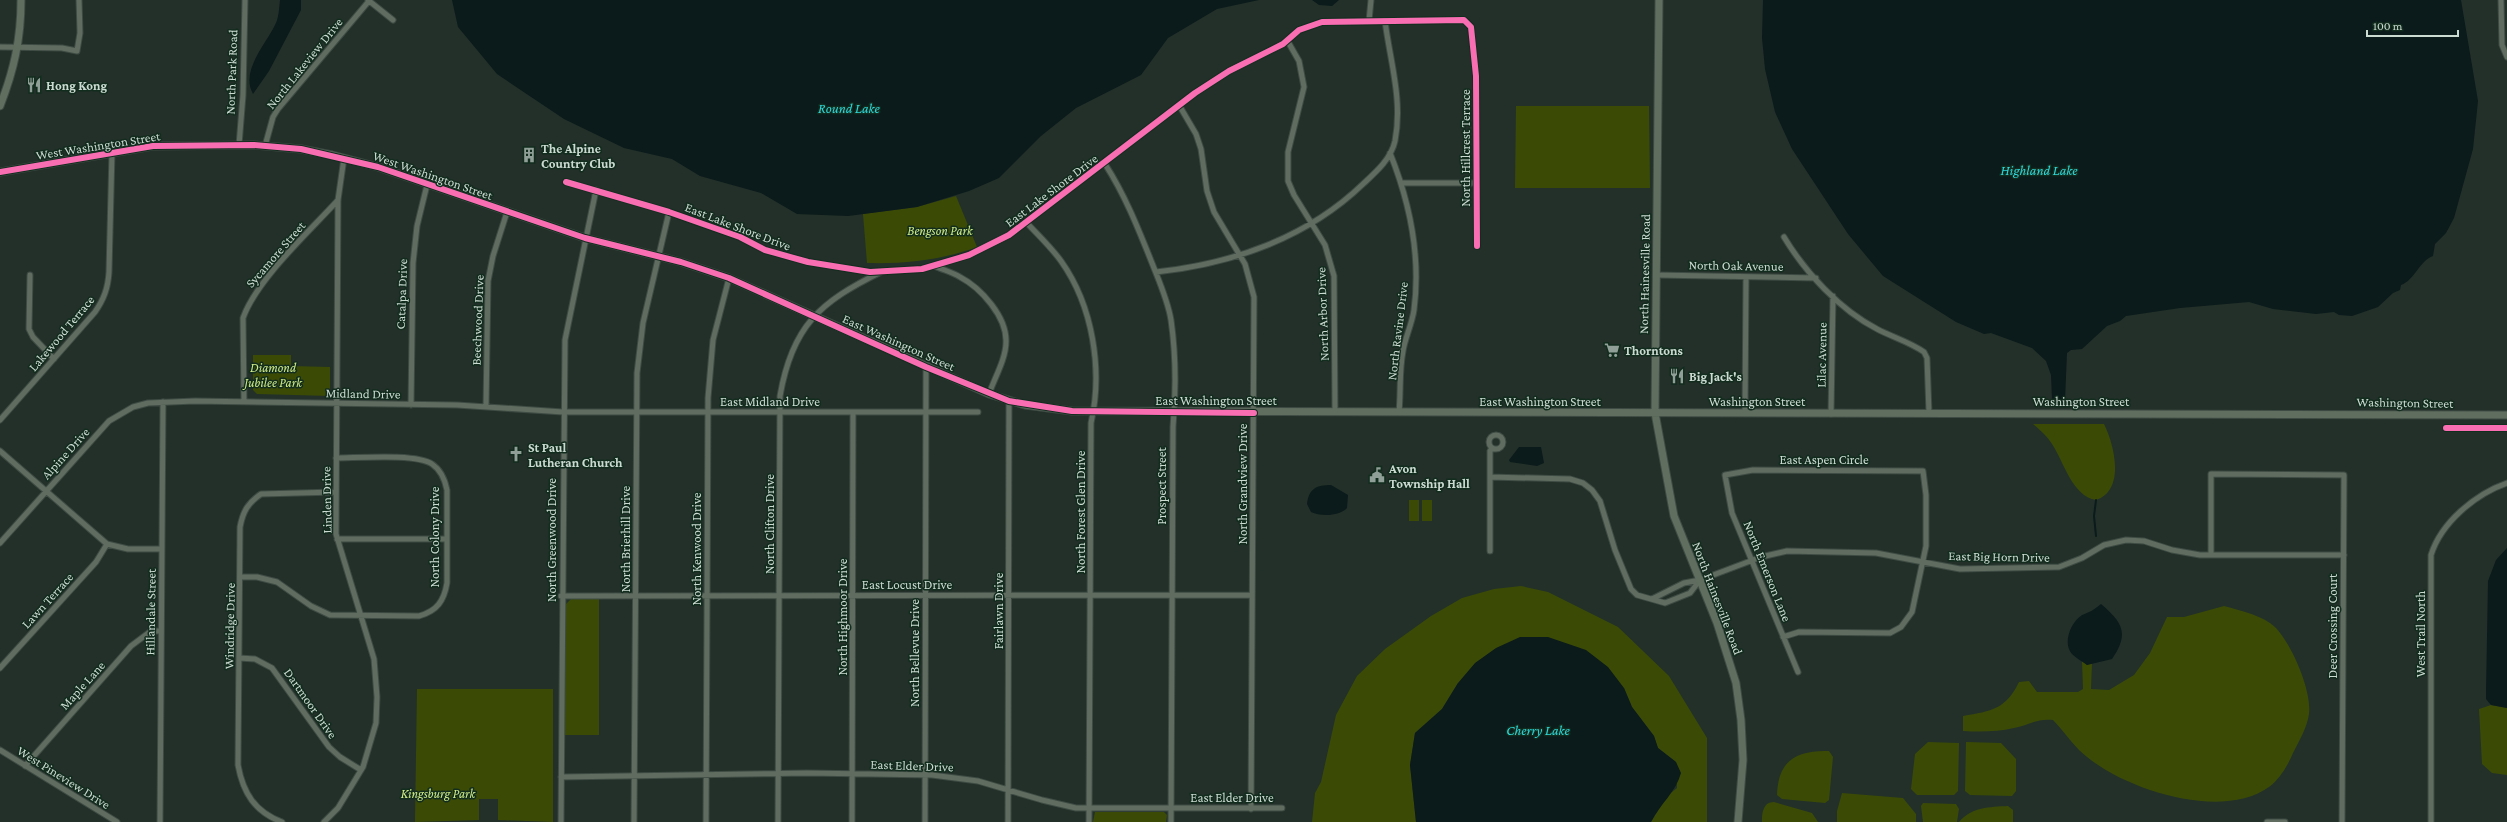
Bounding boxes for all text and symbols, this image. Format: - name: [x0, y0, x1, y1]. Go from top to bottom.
- scale bar: [2367, 12, 2458, 38]
- street label: North Lakeview Drive: [263, 14, 346, 112]
- text: 100 m: [2373, 19, 2403, 33]
- street label: North Park Road: [223, 29, 240, 115]
- restaurant icon: Hong Kong: [25, 76, 43, 94]
- place label: Hong Kong: [46, 78, 108, 93]
- street label: North Hillcrest Terrace: [1458, 89, 1473, 207]
- water label: Round Lake: [818, 100, 881, 116]
- street label: West Washington Street: [35, 128, 162, 163]
- place label: The Alpine Country Club: [541, 141, 615, 171]
- building icon: The Alpine Country Club: [520, 146, 538, 164]
- street label: West Washington Street: [371, 148, 495, 203]
- street label: East Lake Shore Drive: [1002, 151, 1101, 230]
- water label: Highland Lake: [2000, 162, 2078, 178]
- street label: East Lake Shore Drive: [683, 199, 793, 254]
- street label: North Hainesville Road: [1636, 214, 1653, 334]
- street label: Sycamore Street: [242, 218, 309, 291]
- park label: Bengson Park: [907, 223, 974, 238]
- street label: North Oak Avenue: [1688, 257, 1784, 274]
- street label: Catalpa Drive: [393, 258, 410, 330]
- street label: North Arbor Drive: [1313, 267, 1332, 361]
- street label: Beechwood Drive: [468, 274, 487, 366]
- street label: North Ravine Drive: [1384, 281, 1411, 381]
- street label: Lakewood Terrace: [25, 292, 98, 374]
- street label: East Washington Street: [840, 311, 958, 374]
- street label: Lilac Avenue: [1813, 322, 1830, 388]
- supermarket icon: Thorntons: [1603, 341, 1621, 359]
- place label: Thorntons: [1624, 343, 1683, 358]
- park label: Diamond Jubilee Park: [242, 360, 303, 390]
- restaurant icon: Big Jack's: [1668, 367, 1686, 385]
- place label: Big Jack's: [1689, 369, 1742, 384]
- street label: Midland Drive: [325, 385, 401, 402]
- street label: East Washington Street: [1155, 393, 1277, 408]
- street label: East Midland Drive: [720, 394, 820, 409]
- street label: East Washington Street: [1479, 394, 1601, 409]
- street label: Washington Street: [1709, 394, 1806, 409]
- street label: Washington Street: [2033, 394, 2130, 409]
- street label: Washington Street: [2357, 394, 2454, 411]
- street label: North Grandview Drive: [1235, 423, 1250, 545]
- street label: Alpine Drive: [38, 424, 93, 482]
- place label: St Paul Lutheran Church: [528, 440, 623, 470]
- church icon: St Paul Lutheran Church: [507, 445, 525, 463]
- street label: Prospect Street: [1154, 447, 1169, 525]
- street label: North Forest Glen Drive: [1073, 450, 1088, 573]
- street label: East Aspen Circle: [1779, 452, 1869, 467]
- place label: Avon Township Hall: [1388, 461, 1470, 491]
- street label: Linden Drive: [318, 466, 335, 534]
- public building icon: Avon Township Hall: [1368, 466, 1386, 484]
- street label: North Clifton Drive: [762, 474, 777, 574]
- street label: North Greenwood Drive: [544, 478, 559, 602]
- street label: North Brierhill Drive: [618, 485, 633, 592]
- street label: North Colony Drive: [427, 486, 442, 587]
- street label: North Kenwood Drive: [689, 492, 704, 606]
- street label: North Emerson Lane: [1741, 519, 1795, 624]
- street label: North Hainesville Road: [1689, 540, 1746, 657]
- street label: East Big Horn Drive: [1948, 548, 2050, 565]
- street label: North Highmoor Drive: [835, 558, 850, 676]
- street label: Hillandale Street: [142, 568, 159, 655]
- street label: Lawn Terrace: [18, 569, 76, 631]
- street label: Fairlawn Drive: [991, 572, 1006, 649]
- street label: Deer Crossing Court: [2325, 573, 2340, 678]
- street label: East Locust Drive: [862, 577, 952, 592]
- street label: Windridge Drive: [221, 582, 238, 669]
- street label: West Trail North: [2413, 591, 2428, 677]
- street label: North Bellevue Drive: [907, 599, 922, 707]
- street label: Maple Lane: [57, 658, 108, 713]
- street label: Dartmoor Drive: [281, 665, 340, 742]
- water label: Cherry Lake: [1506, 722, 1571, 738]
- street label: West Pineview Drive: [14, 743, 113, 812]
- street label: East Elder Drive: [870, 757, 954, 774]
- park label: Kingsburg Park: [401, 786, 477, 801]
- street label: East Elder Drive: [1190, 790, 1274, 805]

